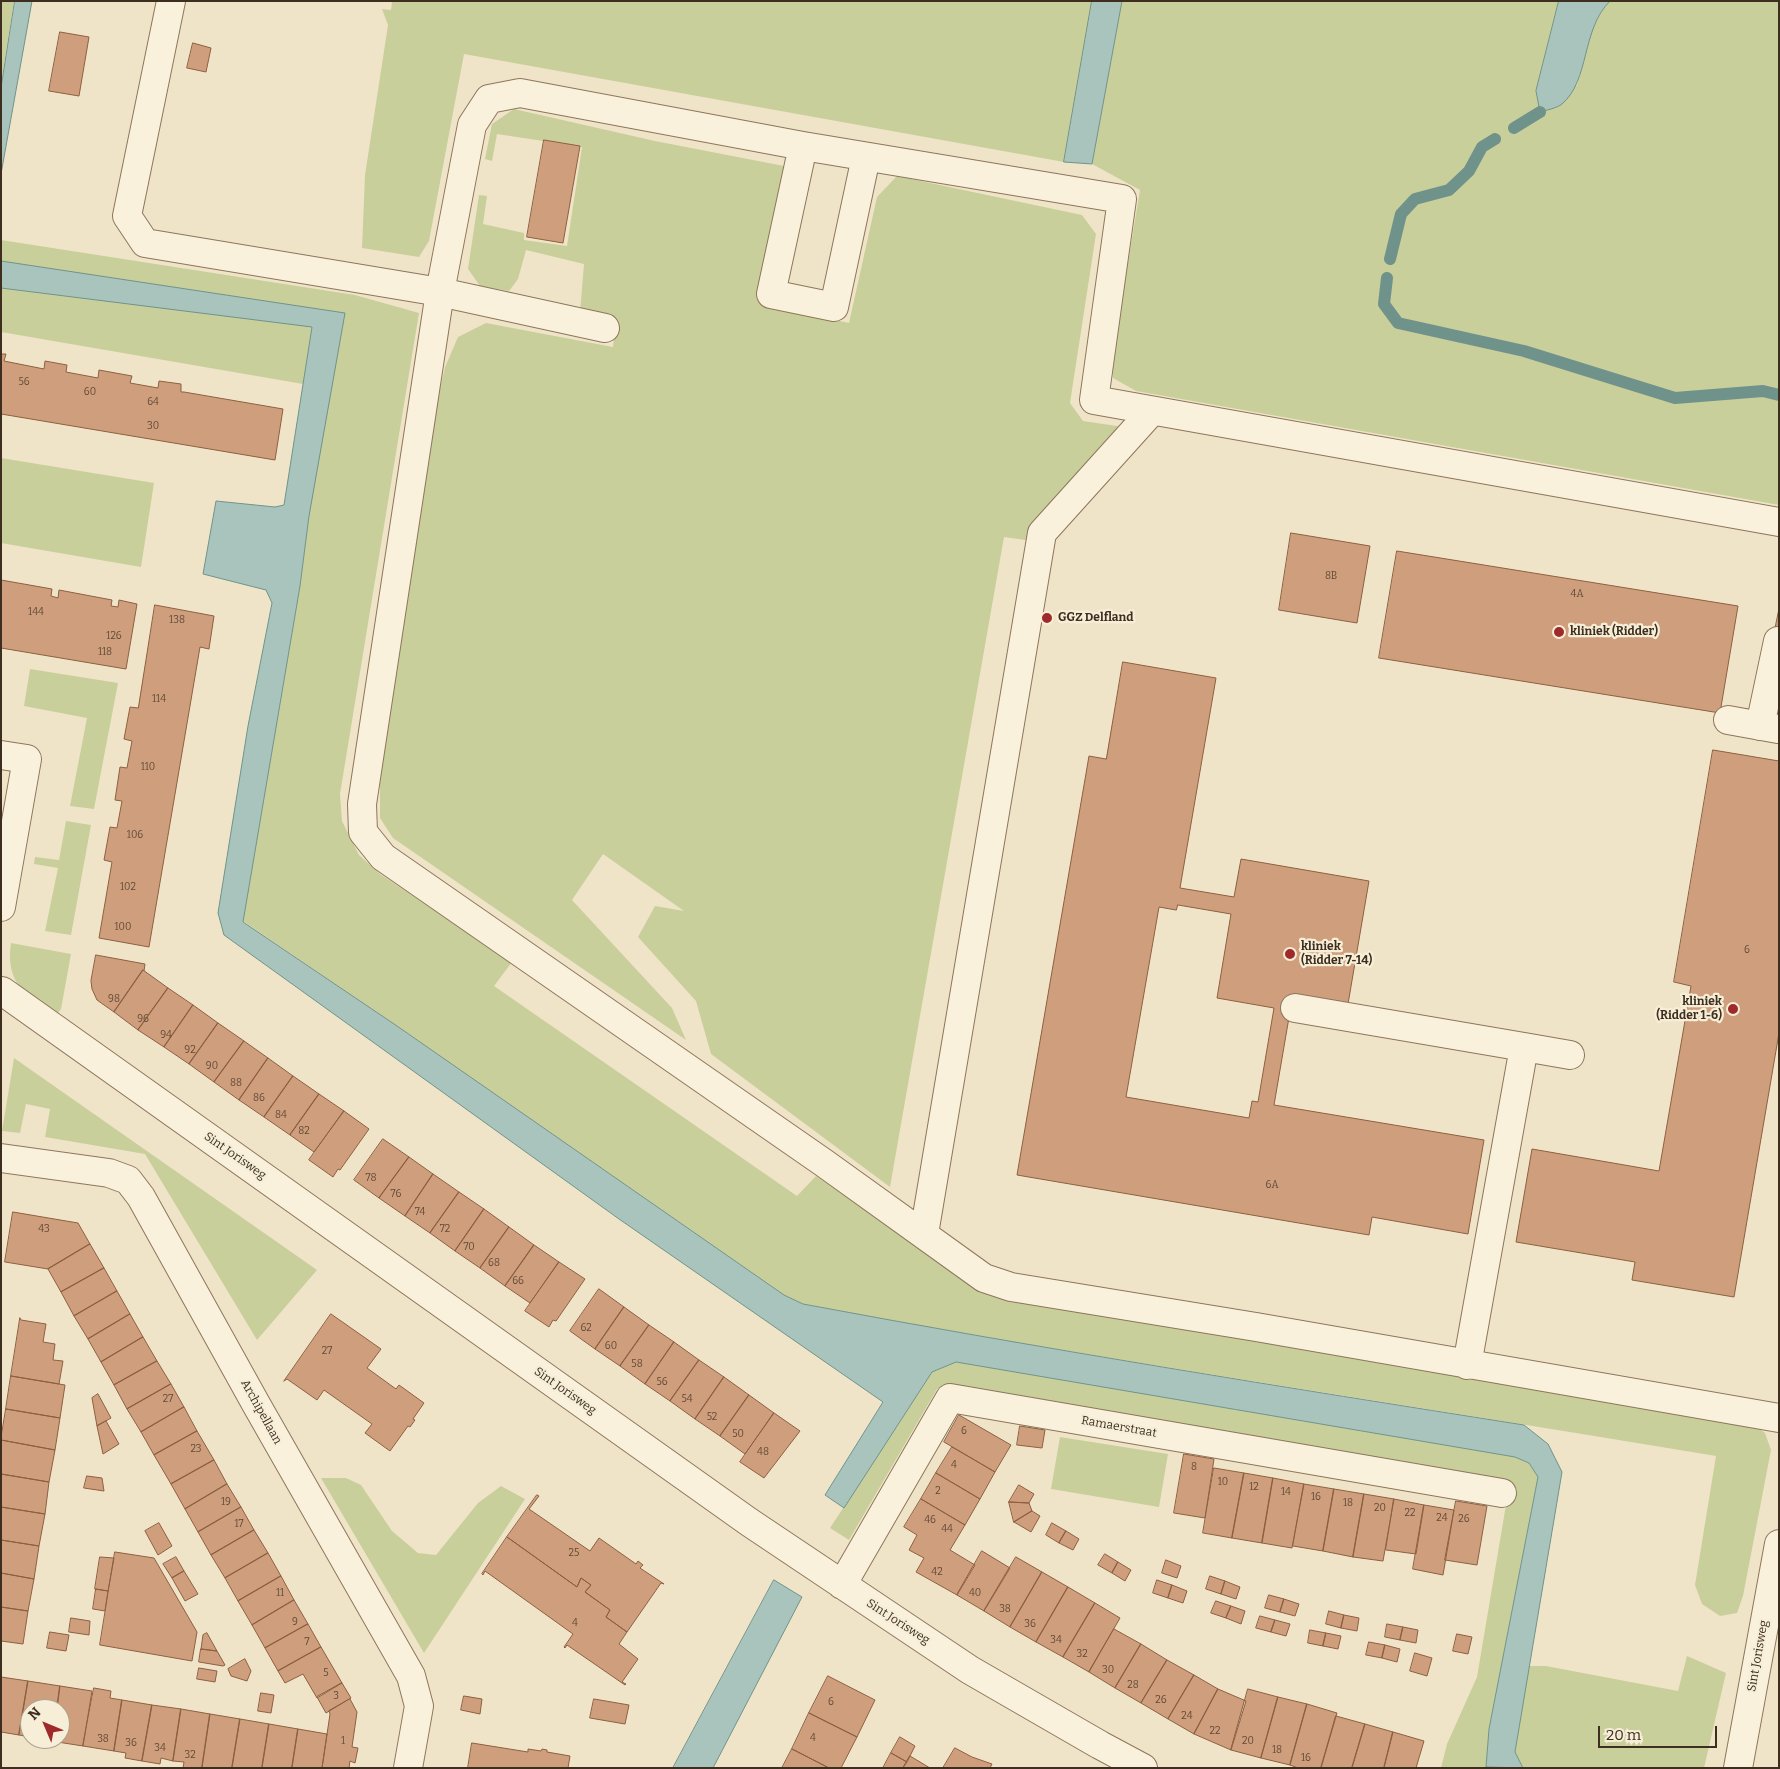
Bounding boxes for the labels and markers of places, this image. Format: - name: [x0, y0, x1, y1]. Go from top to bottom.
- marker: GGZ Delfland: [1040, 611, 1054, 625]
- place label: GGZ Delfland: [1058, 611, 1133, 625]
- marker: kliniek (Ridder): [1552, 625, 1566, 639]
- place label: kliniek (Ridder): [1570, 625, 1658, 639]
- place label: kliniek (Ridder 7-14): [1301, 940, 1372, 968]
- marker: kliniek (Ridder 7-14): [1283, 947, 1297, 961]
- place label: kliniek (Ridder 1-6): [1656, 995, 1722, 1023]
- marker: kliniek (Ridder 1-6): [1726, 1002, 1740, 1016]

